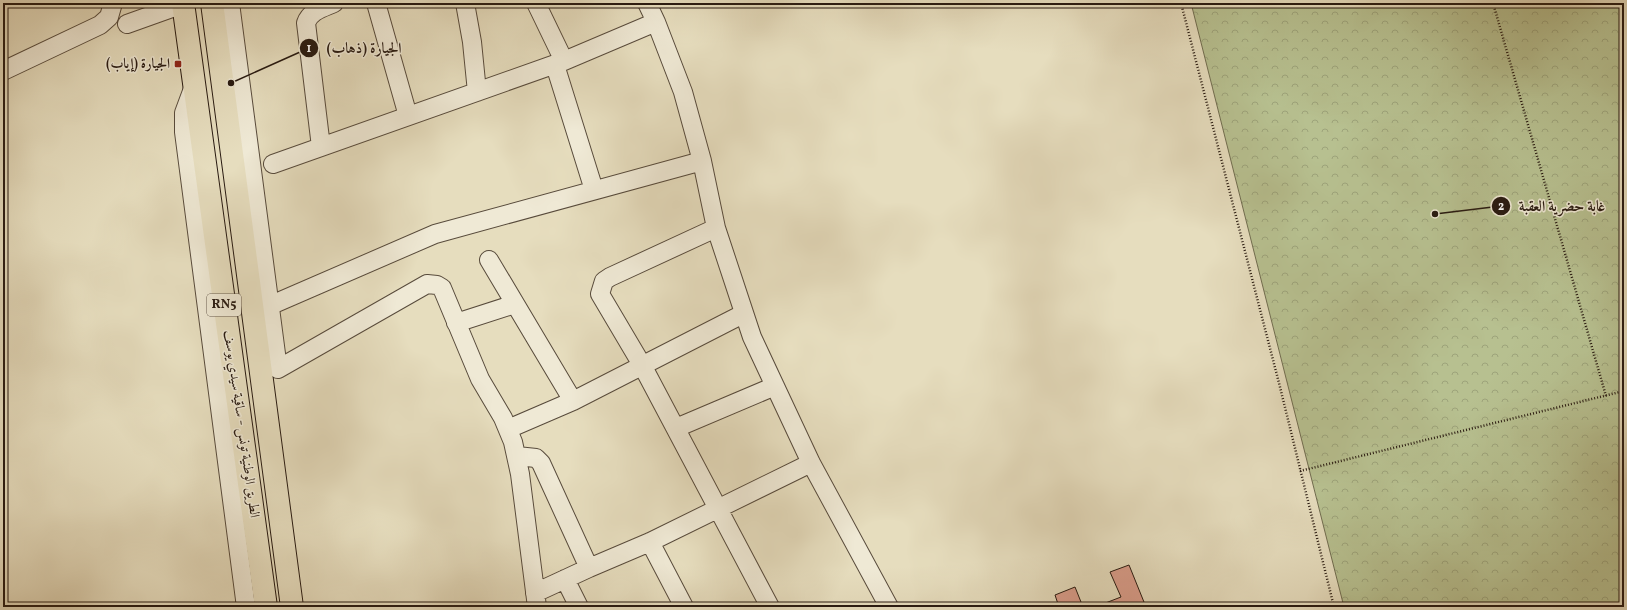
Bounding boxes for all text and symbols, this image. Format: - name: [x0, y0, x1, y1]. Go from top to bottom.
- callout: الجيارة (ذهاب): [299, 34, 410, 61]
- text: الجيارة (ذهاب): [327, 39, 401, 60]
- text: 1: [307, 41, 312, 57]
- place label: الجيارة (إياب): [106, 55, 170, 74]
- marker: الجيارة (إياب): [173, 59, 183, 69]
- callout: غابة حضرية العقبة: [1491, 192, 1613, 219]
- text: غابة حضرية العقبة: [1519, 197, 1605, 218]
- text: 2: [1498, 199, 1504, 215]
- road number: RN5: [207, 294, 241, 316]
- street label: الطريق الوطنية تونس - ساقية سيدي يوسف: [217, 329, 264, 519]

